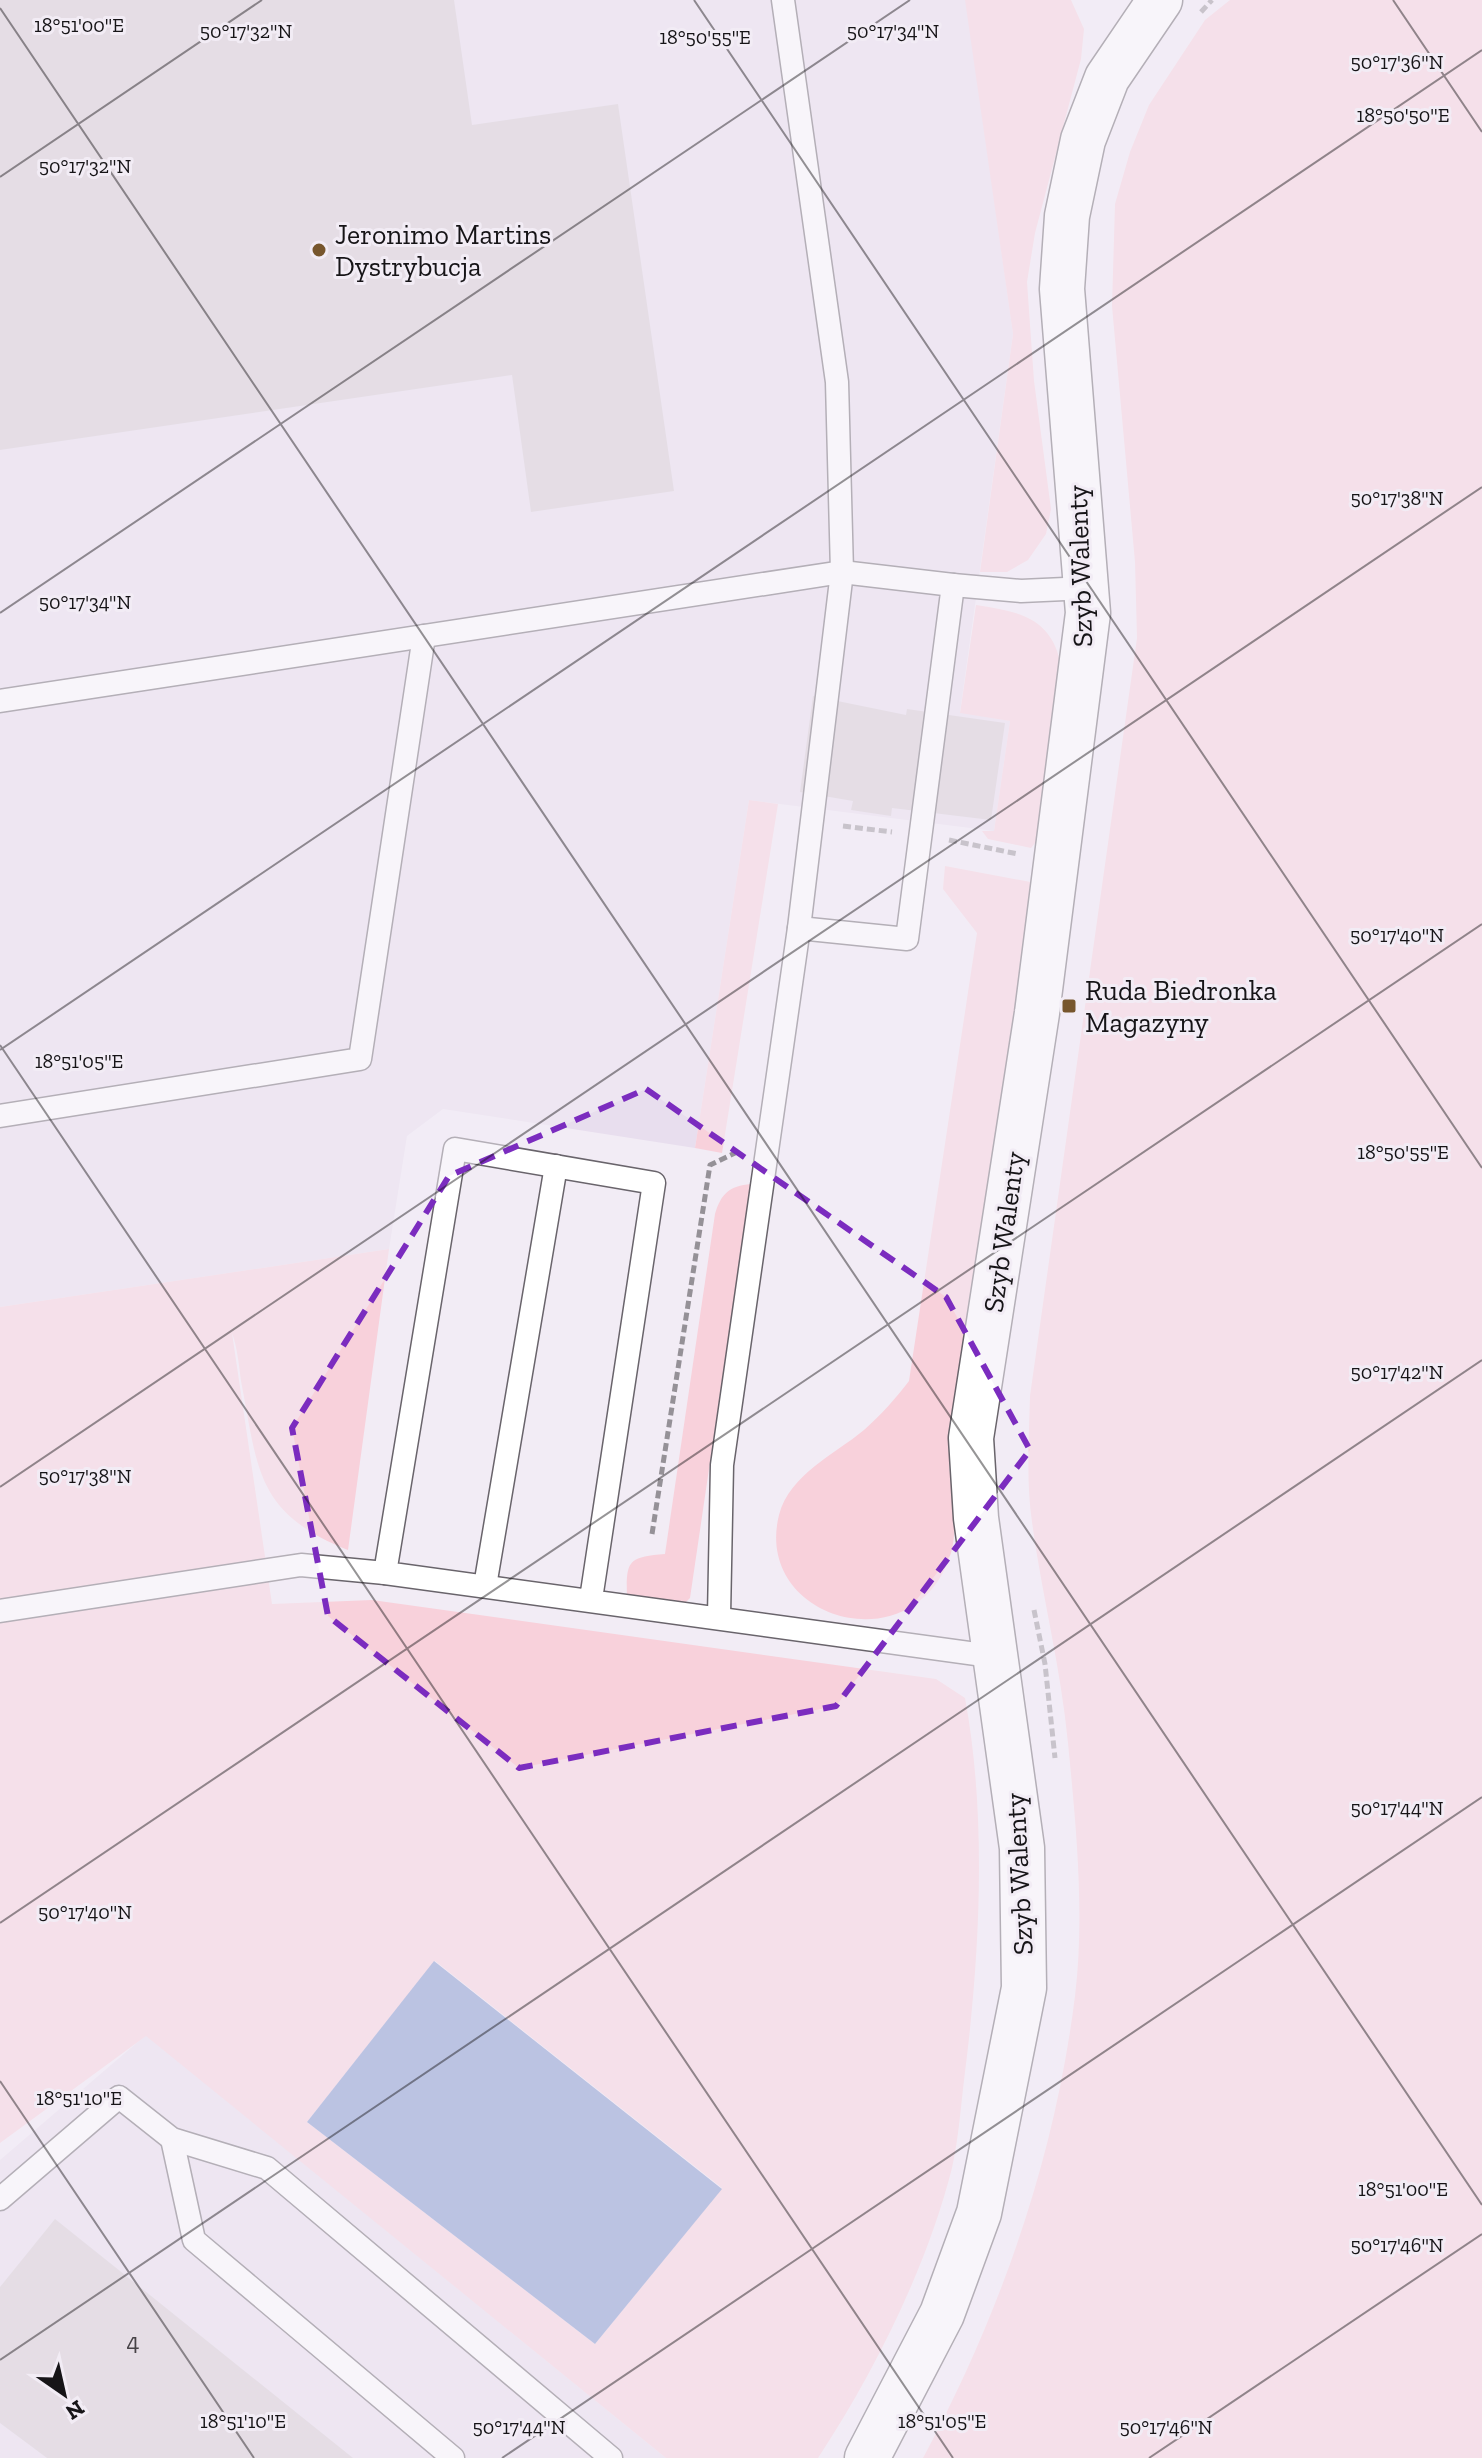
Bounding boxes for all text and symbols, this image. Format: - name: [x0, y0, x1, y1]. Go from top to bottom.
- text: 18°51'00"E: [34, 13, 124, 37]
- text: 50°17'32"N: [200, 19, 293, 43]
- text: 50°17'34"N: [847, 19, 940, 43]
- text: 18°50'55"E: [659, 25, 751, 49]
- text: 50°17'36"N: [1351, 50, 1444, 74]
- text: 18°50'50"E: [1357, 103, 1449, 127]
- text: 50°17'32"N: [39, 154, 132, 178]
- place label: Jeronimo Martins Dystrybucja: [335, 218, 551, 283]
- marker: Jeronimo Martins Dystrybucja: [310, 241, 328, 259]
- street label: Szyb Walenty: [1061, 484, 1099, 648]
- text: 50°17'38"N: [1351, 486, 1444, 510]
- text: 50°17'34"N: [39, 590, 132, 614]
- text: 50°17'40"N: [1350, 923, 1444, 947]
- place label: Ruda Biedronka Magazyny: [1085, 974, 1277, 1039]
- marker: Ruda Biedronka Magazyny: [1060, 997, 1078, 1015]
- text: 18°51'05"E: [35, 1049, 123, 1073]
- text: 18°50'55"E: [1357, 1140, 1449, 1164]
- street label: Szyb Walenty: [976, 1149, 1032, 1315]
- text: 50°17'42"N: [1351, 1360, 1444, 1384]
- text: 50°17'38"N: [39, 1464, 132, 1488]
- street label: Szyb Walenty: [998, 1792, 1040, 1956]
- text: 50°17'44"N: [1351, 1796, 1444, 1820]
- text: 50°17'40"N: [38, 1900, 132, 1924]
- text: 18°51'10"E: [36, 2086, 122, 2110]
- text: 18°51'00"E: [1358, 2177, 1448, 2201]
- text: 50°17'46"N: [1350, 2233, 1444, 2257]
- house number: 4: [127, 2327, 140, 2356]
- north arrow: [24, 2354, 104, 2434]
- text: N: [60, 2394, 89, 2426]
- text: 18°51'10"E: [200, 2409, 286, 2433]
- text: 18°51'05"E: [898, 2409, 986, 2433]
- text: 50°17'44"N: [473, 2415, 566, 2439]
- text: 50°17'46"N: [1119, 2415, 1213, 2439]

